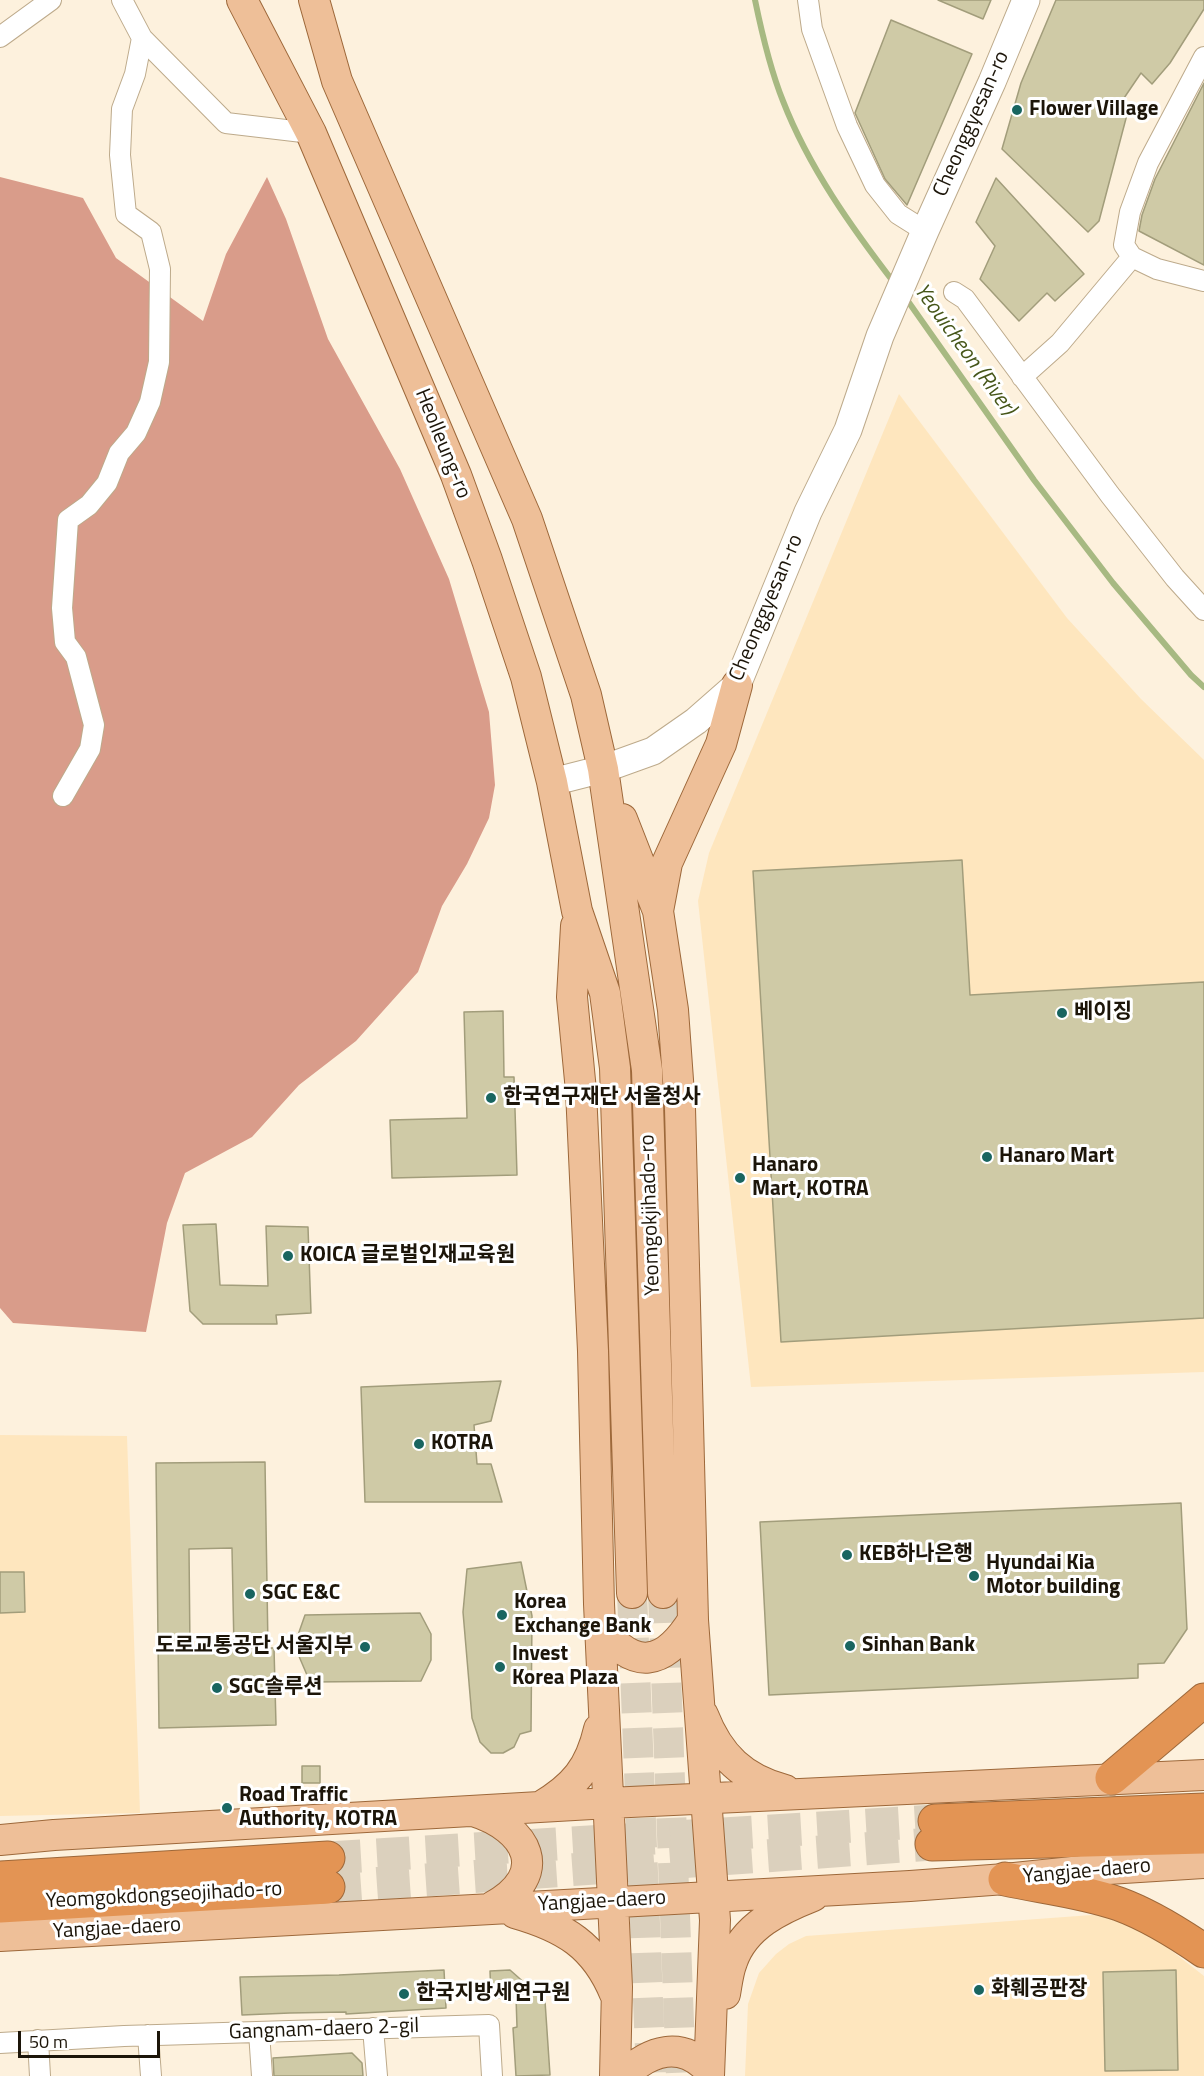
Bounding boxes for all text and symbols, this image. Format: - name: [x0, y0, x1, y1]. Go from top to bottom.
- street label: Cheonggyesan-ro: [929, 47, 1015, 201]
- place label: Flower Village: [1029, 97, 1158, 123]
- marker: Flower Village: [1010, 103, 1024, 117]
- water label: Yeouicheon (River): [907, 279, 1021, 421]
- street label: Heolleung-ro: [409, 385, 475, 503]
- street label: Cheonggyesan-ro: [725, 531, 809, 685]
- place label: 베이징: [1074, 1000, 1132, 1026]
- marker: 베이징: [1055, 1006, 1069, 1020]
- place label: 한국연구재단 서울청사: [503, 1085, 701, 1111]
- marker: 한국연구재단 서울청사: [484, 1091, 498, 1105]
- street label: Yeomgokjihado-ro: [636, 1134, 666, 1296]
- place label: Hanaro Mart: [999, 1144, 1114, 1170]
- marker: Hanaro Mart: [980, 1150, 994, 1164]
- place label: Hanaro Mart, KOTRA: [752, 1153, 869, 1203]
- marker: Hanaro Mart, KOTRA: [733, 1171, 747, 1185]
- place label: KOICA 글로벌인재교육원: [300, 1243, 515, 1269]
- marker: KOICA 글로벌인재교육원: [281, 1249, 295, 1263]
- place label: KOTRA: [431, 1431, 493, 1457]
- marker: KOTRA: [412, 1437, 426, 1451]
- place label: KEB하나은행: [859, 1542, 973, 1568]
- marker: KEB하나은행: [840, 1548, 854, 1562]
- place label: Hyundai Kia Motor building: [986, 1551, 1120, 1601]
- marker: Hyundai Kia Motor building: [967, 1569, 981, 1583]
- place label: SGC E&C: [262, 1581, 340, 1607]
- marker: SGC E&C: [243, 1587, 257, 1601]
- place label: Korea Exchange Bank: [514, 1590, 651, 1640]
- marker: Korea Exchange Bank: [495, 1608, 509, 1622]
- place label: Sinhan Bank: [862, 1633, 975, 1659]
- place label: 도로교통공단 서울지부: [155, 1634, 353, 1660]
- marker: Sinhan Bank: [843, 1639, 857, 1653]
- marker: 도로교통공단 서울지부: [358, 1640, 372, 1654]
- place label: Invest Korea Plaza: [512, 1642, 618, 1692]
- marker: Invest Korea Plaza: [493, 1660, 507, 1674]
- place label: SGC솔루션: [229, 1675, 323, 1701]
- marker: SGC솔루션: [210, 1681, 224, 1695]
- place label: Road Traffic Authority, KOTRA: [239, 1783, 397, 1833]
- marker: Road Traffic Authority, KOTRA: [220, 1801, 234, 1815]
- street label: Yangjae-daero: [1022, 1854, 1152, 1890]
- street label: Yeomgokdongseojihado-ro: [45, 1877, 283, 1915]
- street label: Yangjae-daero: [537, 1886, 667, 1918]
- street label: Yangjae-daero: [52, 1913, 182, 1945]
- place label: 화훼공판장: [991, 1977, 1088, 2003]
- place label: 한국지방세연구원: [416, 1981, 571, 2007]
- marker: 화훼공판장: [972, 1983, 986, 1997]
- marker: 한국지방세연구원: [397, 1987, 411, 2001]
- street label: Gangnam-daero 2-gil: [228, 2014, 420, 2046]
- scale bar: [21, 2019, 164, 2057]
- text: 50 m: [29, 2028, 68, 2055]

